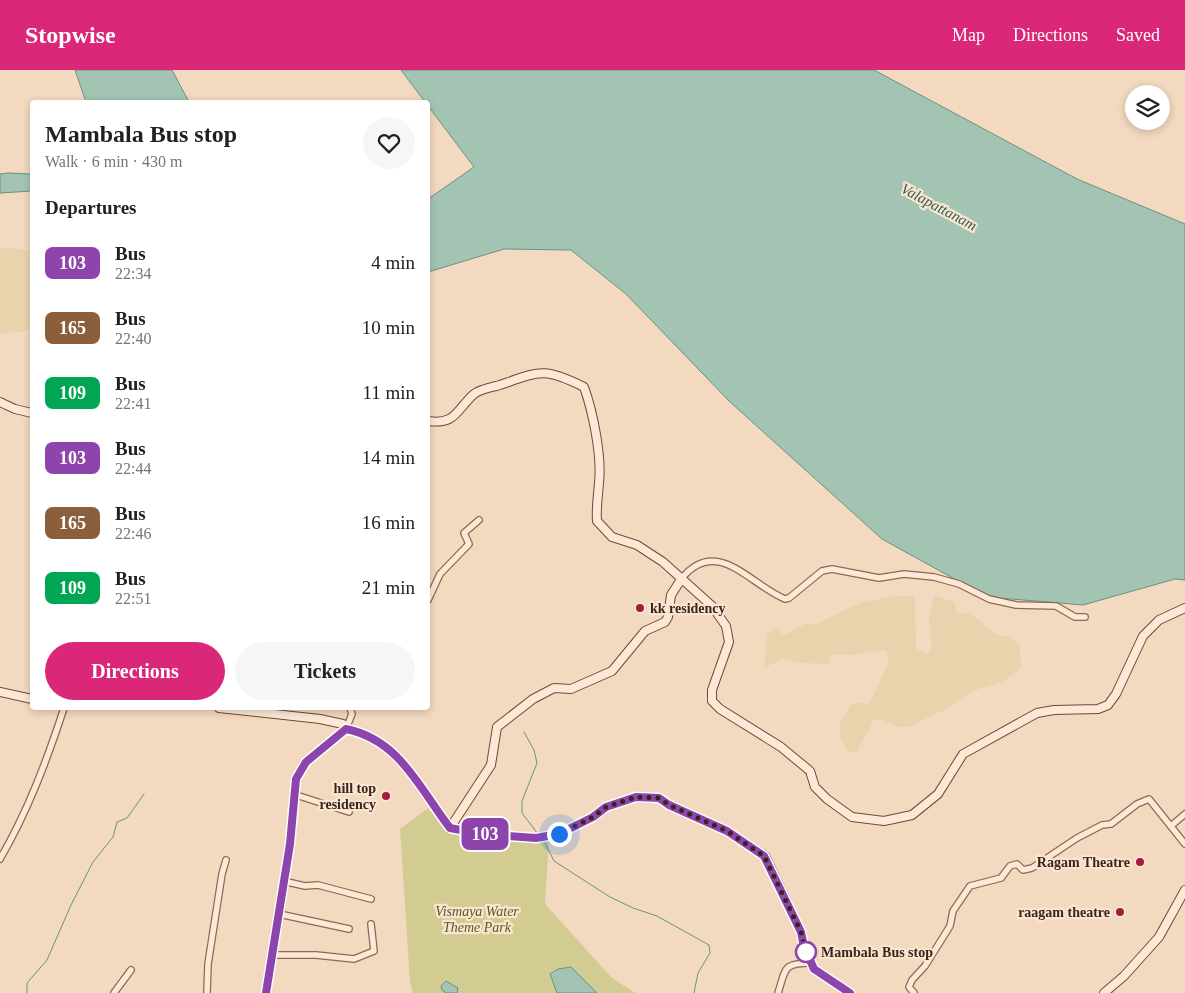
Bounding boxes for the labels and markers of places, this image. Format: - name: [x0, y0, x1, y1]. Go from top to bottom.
- place label: kk residency: [650, 601, 726, 616]
- marker: kk residency: [634, 602, 646, 614]
- place label: hill top residency: [319, 781, 376, 812]
- marker: hill top residency: [380, 790, 392, 802]
- place label: Ragam Theatre: [1037, 855, 1130, 870]
- marker: Ragam Theatre: [1134, 856, 1146, 868]
- place label: raagam theatre: [1018, 905, 1110, 920]
- marker: raagam theatre: [1114, 906, 1126, 918]
- marker: Mambala Bus stop: [795, 941, 817, 963]
- place label: Mambala Bus stop: [821, 945, 933, 960]

